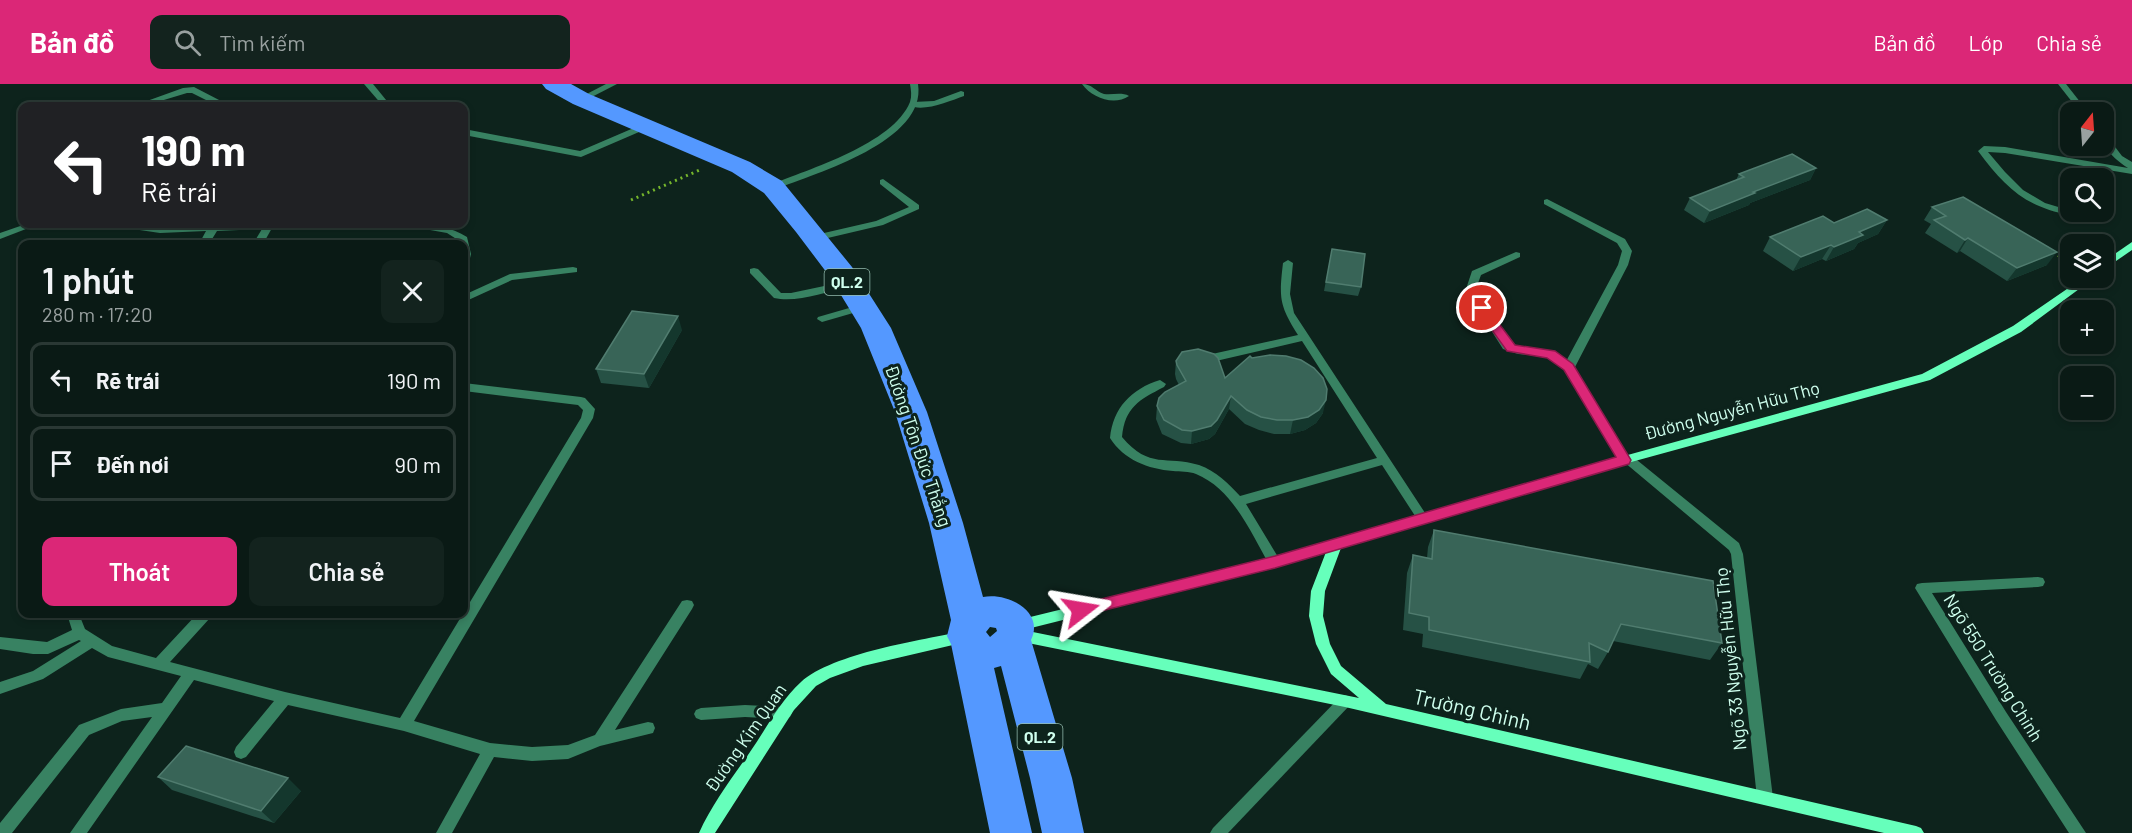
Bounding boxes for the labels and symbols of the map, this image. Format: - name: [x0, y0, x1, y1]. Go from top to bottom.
- north arrow: [2060, 102, 2114, 156]
- road number: QL.2: [824, 269, 870, 295]
- pin: [1456, 282, 1507, 333]
- street label: Đường Tôn Đức Thắng: [881, 362, 957, 529]
- street label: Đường Nguyễn Hữu Thọ: [1642, 376, 1822, 444]
- street label: Ngõ 33 Nguyễn Hữu Thọ: [1709, 567, 1751, 752]
- position arrow: [1049, 578, 1113, 642]
- street label: Ngõ 550 Trường Chinh: [1939, 590, 2048, 745]
- street label: Đường Kim Quan: [700, 679, 791, 796]
- street label: Trường Chinh: [1411, 683, 1534, 734]
- road number: QL.2: [1018, 724, 1062, 750]

